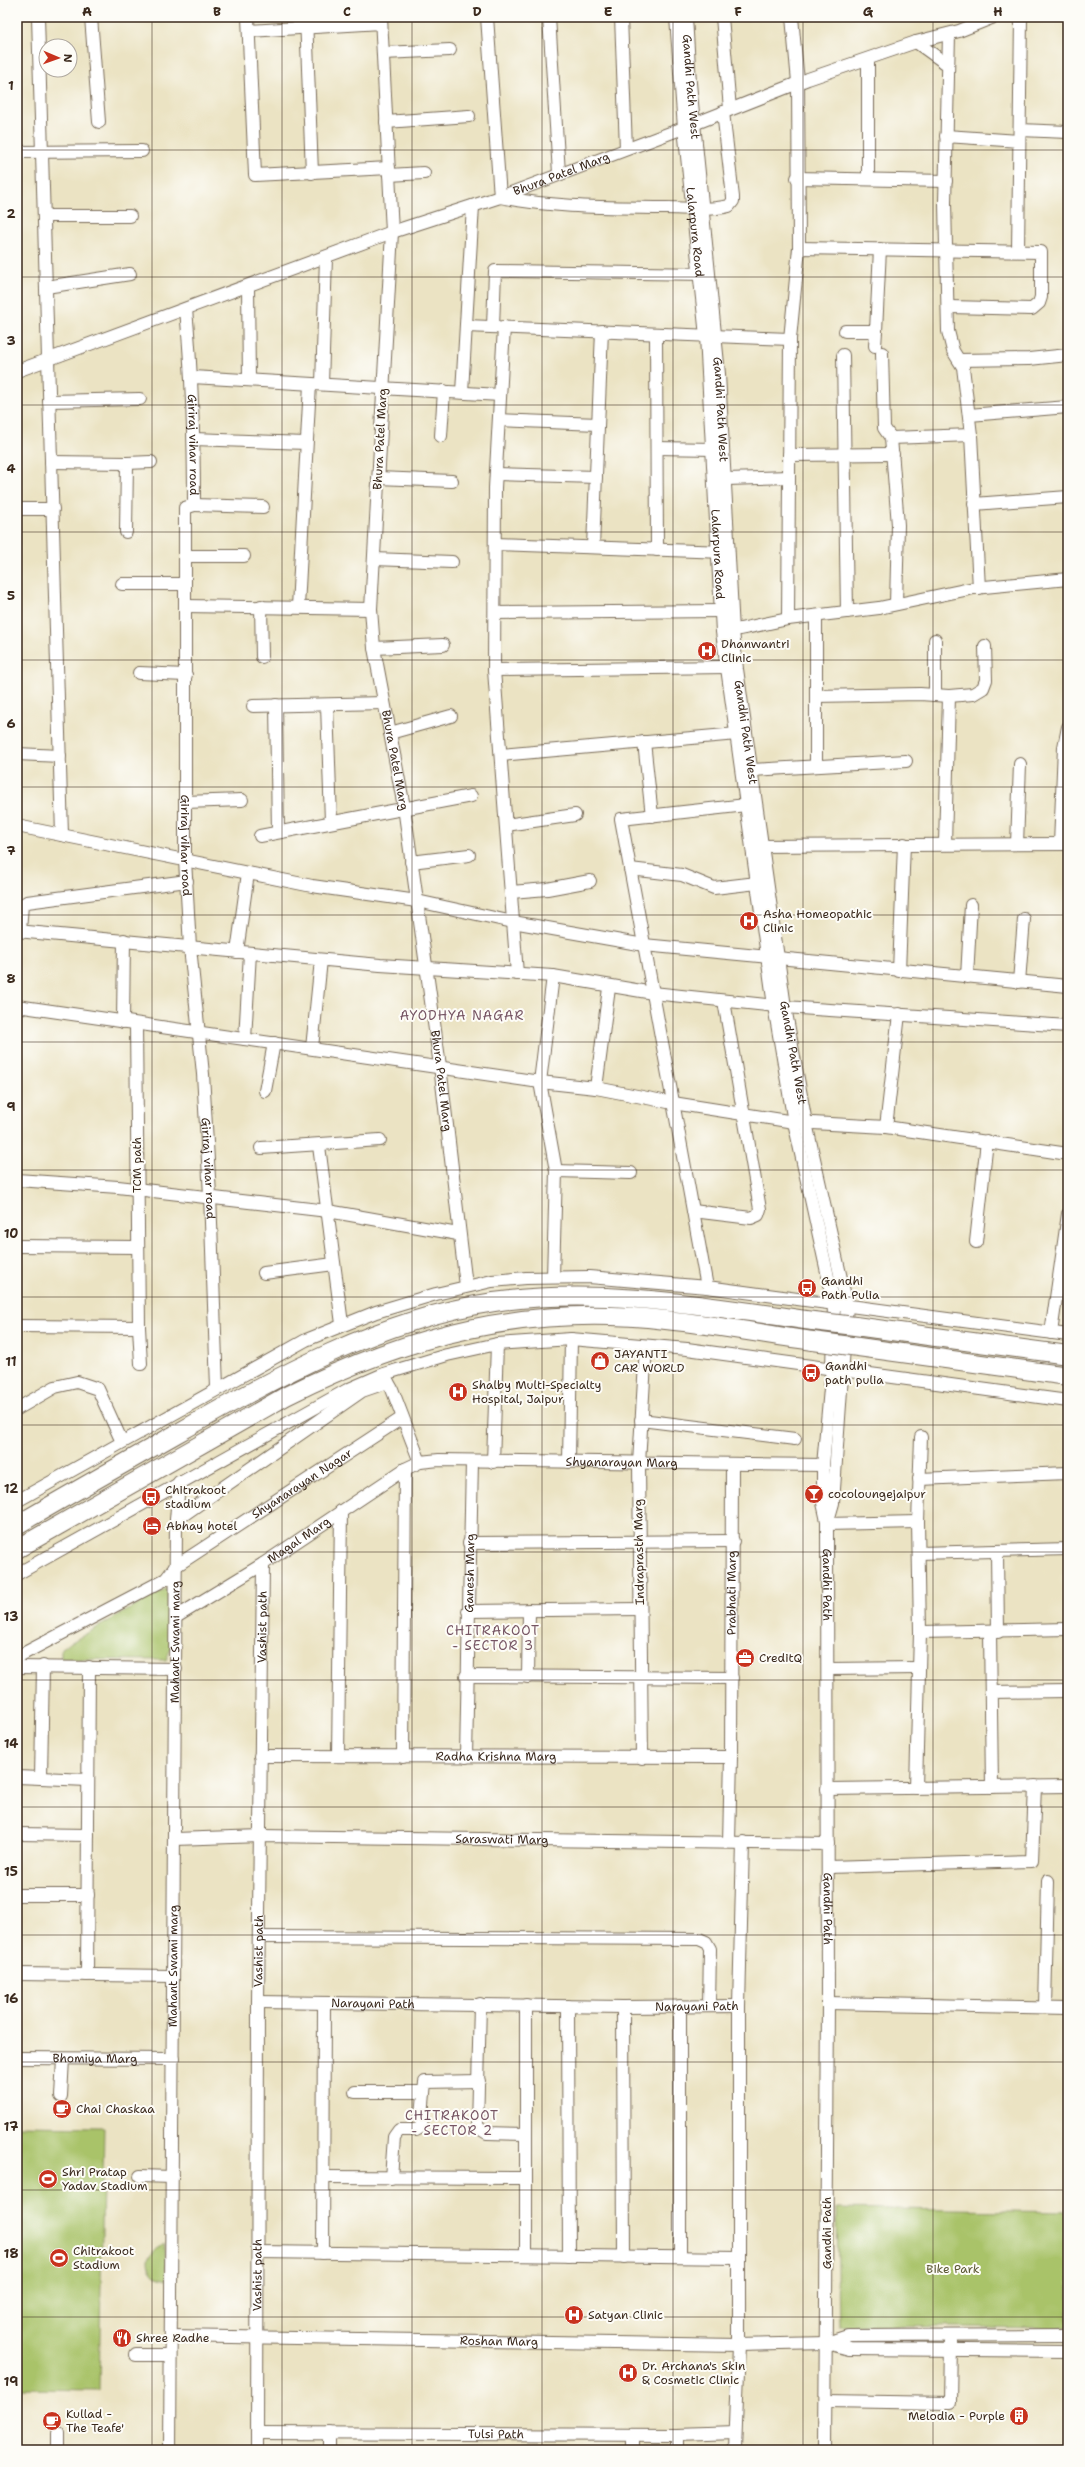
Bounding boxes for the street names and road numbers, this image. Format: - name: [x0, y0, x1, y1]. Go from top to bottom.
- street label: Gandhi Path West: [679, 34, 704, 140]
- street label: Bhura Patel Marg: [511, 148, 612, 199]
- street label: Lalarpura Road: [682, 186, 708, 278]
- street label: Gandhi Path West: [709, 356, 732, 462]
- street label: Bhura Patel Marg: [369, 388, 391, 490]
- street label: Giriraj vihar road: [184, 394, 202, 496]
- street label: Lalarpura Road: [707, 509, 728, 600]
- street label: Gandhi Path West: [731, 679, 761, 785]
- street label: Bhura Patel Marg: [378, 708, 412, 812]
- street label: Giriraj vihar road: [177, 794, 195, 897]
- street label: Gandhi Path West: [776, 1000, 811, 1106]
- street label: Bhura Patel Marg: [427, 1029, 456, 1132]
- street label: Giriraj vihar road: [198, 1117, 219, 1220]
- street label: TCM path: [129, 1137, 145, 1193]
- street label: Shyanarayan Nagar: [248, 1445, 356, 1522]
- street label: Shyanarayan Marg: [565, 1454, 678, 1471]
- street label: Indraprasth Marg: [630, 1499, 648, 1605]
- street label: Magal Marg: [264, 1513, 333, 1567]
- street label: Ganesh Marg: [461, 1533, 479, 1613]
- street label: Gandhi Path: [819, 1548, 835, 1621]
- street label: Prabhati Marg: [723, 1551, 740, 1635]
- street label: Mahant Swami marg: [167, 1581, 184, 1703]
- street label: Vashist path: [254, 1591, 271, 1663]
- street label: Radha Krishna Marg: [436, 1748, 556, 1765]
- street label: Saraswati Marg: [455, 1831, 549, 1848]
- street label: Gandhi Path: [820, 1872, 836, 1945]
- street label: Mahant Swami marg: [165, 1905, 182, 2027]
- street label: Vashist path: [250, 1915, 267, 1987]
- street label: Narayani Path: [331, 1995, 415, 2012]
- street label: Narayani Path: [655, 1998, 739, 2015]
- street label: Bhomiya Marg: [53, 2050, 137, 2067]
- street label: Gandhi Path: [819, 2197, 835, 2269]
- street label: Vashist path: [249, 2239, 265, 2311]
- street label: Roshan Marg: [460, 2333, 538, 2350]
- street label: Tulsi Path: [468, 2426, 524, 2442]

